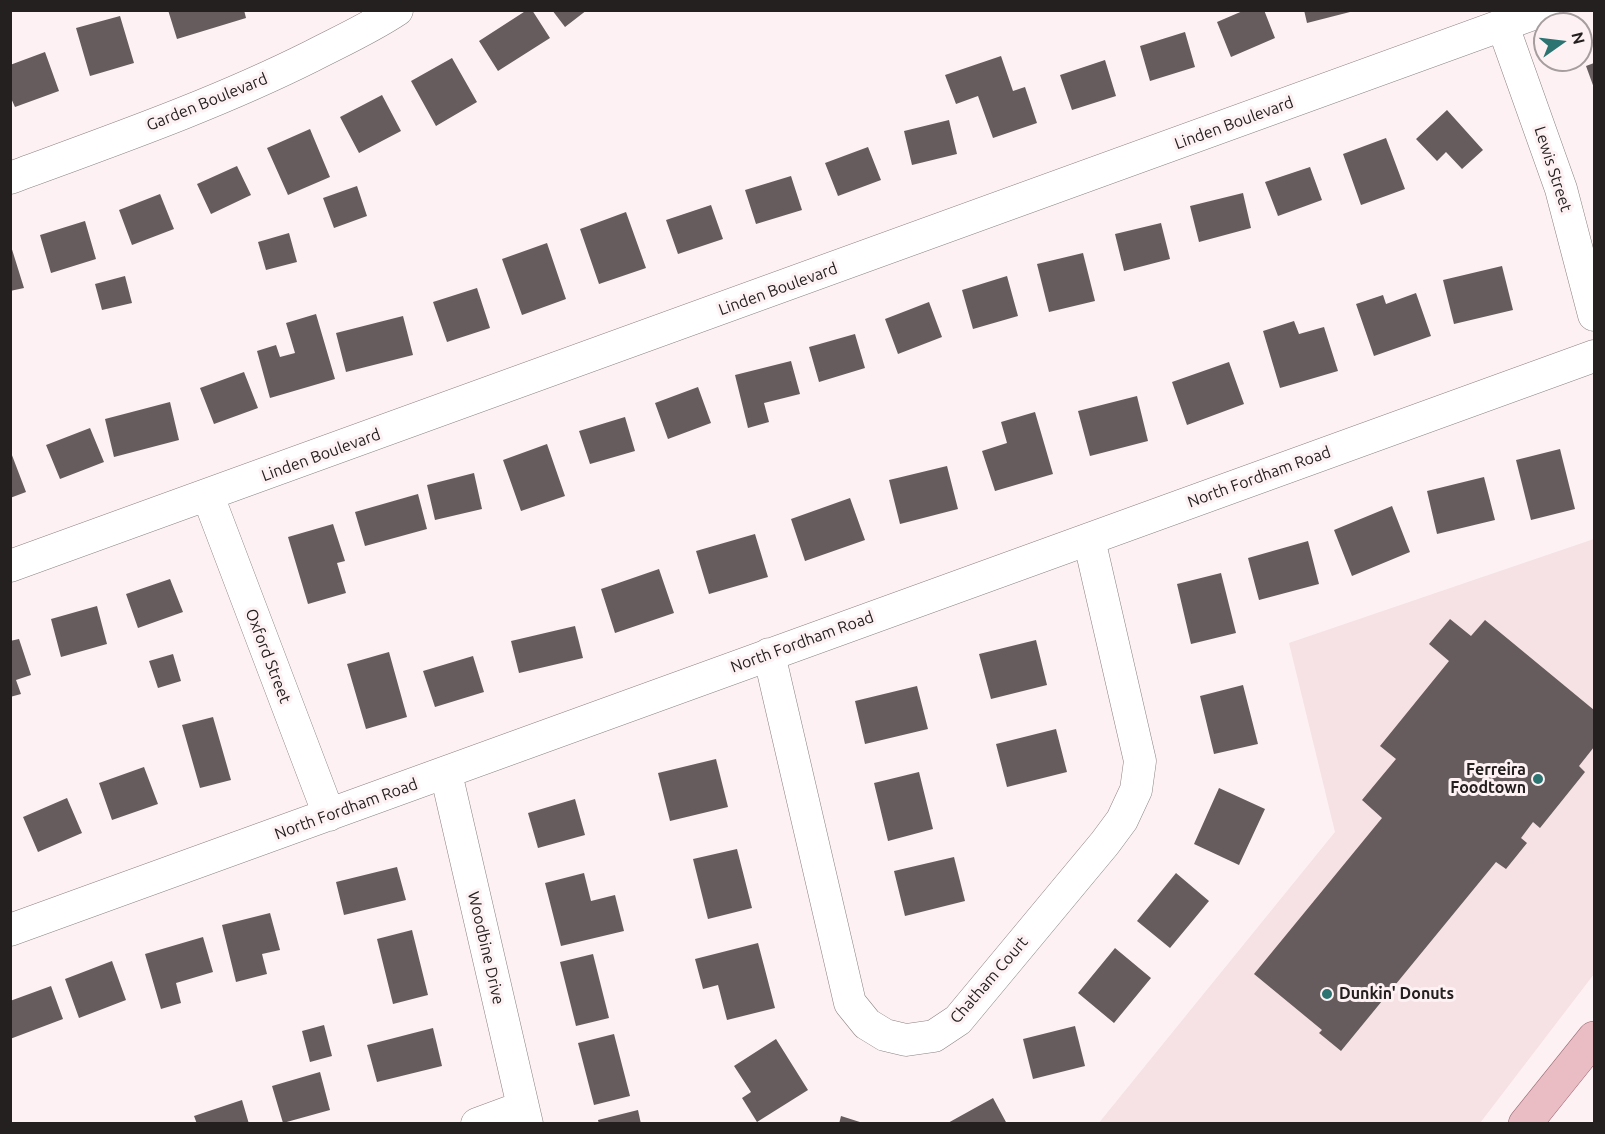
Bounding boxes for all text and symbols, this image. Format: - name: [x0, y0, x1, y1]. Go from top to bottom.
- north arrow: [1533, 12, 1593, 72]
- text: N: [1568, 30, 1589, 46]
- street label: Garden Boulevard: [144, 69, 270, 135]
- street label: Linden Boulevard: [1172, 93, 1296, 153]
- street label: Lewis Street: [1530, 124, 1576, 214]
- street label: Linden Boulevard: [716, 259, 840, 319]
- street label: Linden Boulevard: [259, 425, 383, 485]
- street label: North Fordham Road: [1185, 442, 1333, 512]
- street label: Oxford Street: [241, 606, 295, 706]
- street label: North Fordham Road: [728, 607, 876, 677]
- place label: Ferreira Foodtown: [1450, 760, 1526, 798]
- marker: Ferreira Foodtown: [1531, 772, 1545, 786]
- street label: North Fordham Road: [272, 774, 420, 844]
- street label: Woodbine Drive: [464, 890, 508, 1006]
- street label: Chatham Court: [946, 933, 1032, 1027]
- place label: Dunkin' Donuts: [1339, 984, 1454, 1004]
- marker: Dunkin' Donuts: [1320, 987, 1334, 1001]

